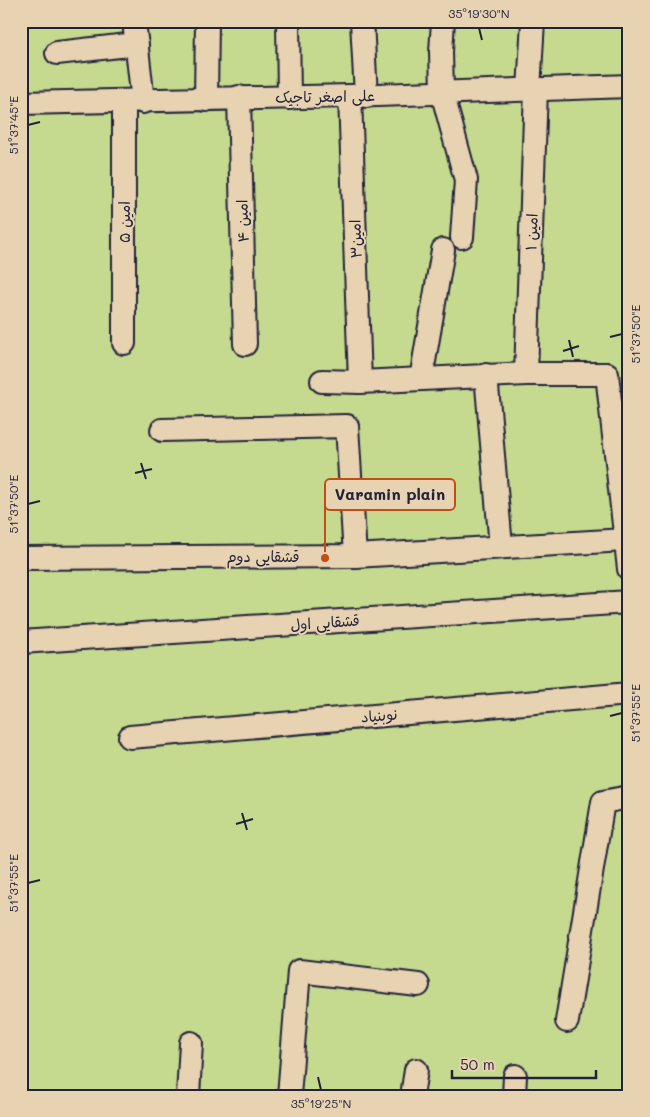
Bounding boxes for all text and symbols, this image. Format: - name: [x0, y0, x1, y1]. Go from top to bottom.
- text: 35°19'30"N: [448, 5, 510, 21]
- street label: علی اصغر تاجیک: [275, 85, 375, 108]
- text: 51°37'45"E: [5, 96, 21, 154]
- street label: امین ۴: [231, 199, 253, 243]
- street label: امین ۵: [114, 201, 134, 243]
- street label: امین ۱: [520, 213, 542, 251]
- street label: امین۳: [344, 219, 366, 259]
- text: 51°37'50"E: [627, 304, 643, 363]
- text: 51°37'50"E: [5, 474, 21, 533]
- callout: Varamin plain: [325, 479, 455, 510]
- text: Varamin plain: [335, 483, 445, 504]
- street label: قشقایی دوم: [226, 546, 300, 569]
- street label: قشقایی اول: [290, 610, 360, 635]
- text: 51°37'55"E: [627, 684, 643, 742]
- street label: نوبنیاد: [360, 703, 398, 727]
- text: 51°37'55"E: [5, 854, 21, 912]
- scale bar: [452, 1047, 596, 1079]
- text: 50 m: [460, 1054, 495, 1074]
- text: 35°19'25"N: [291, 1095, 351, 1111]

